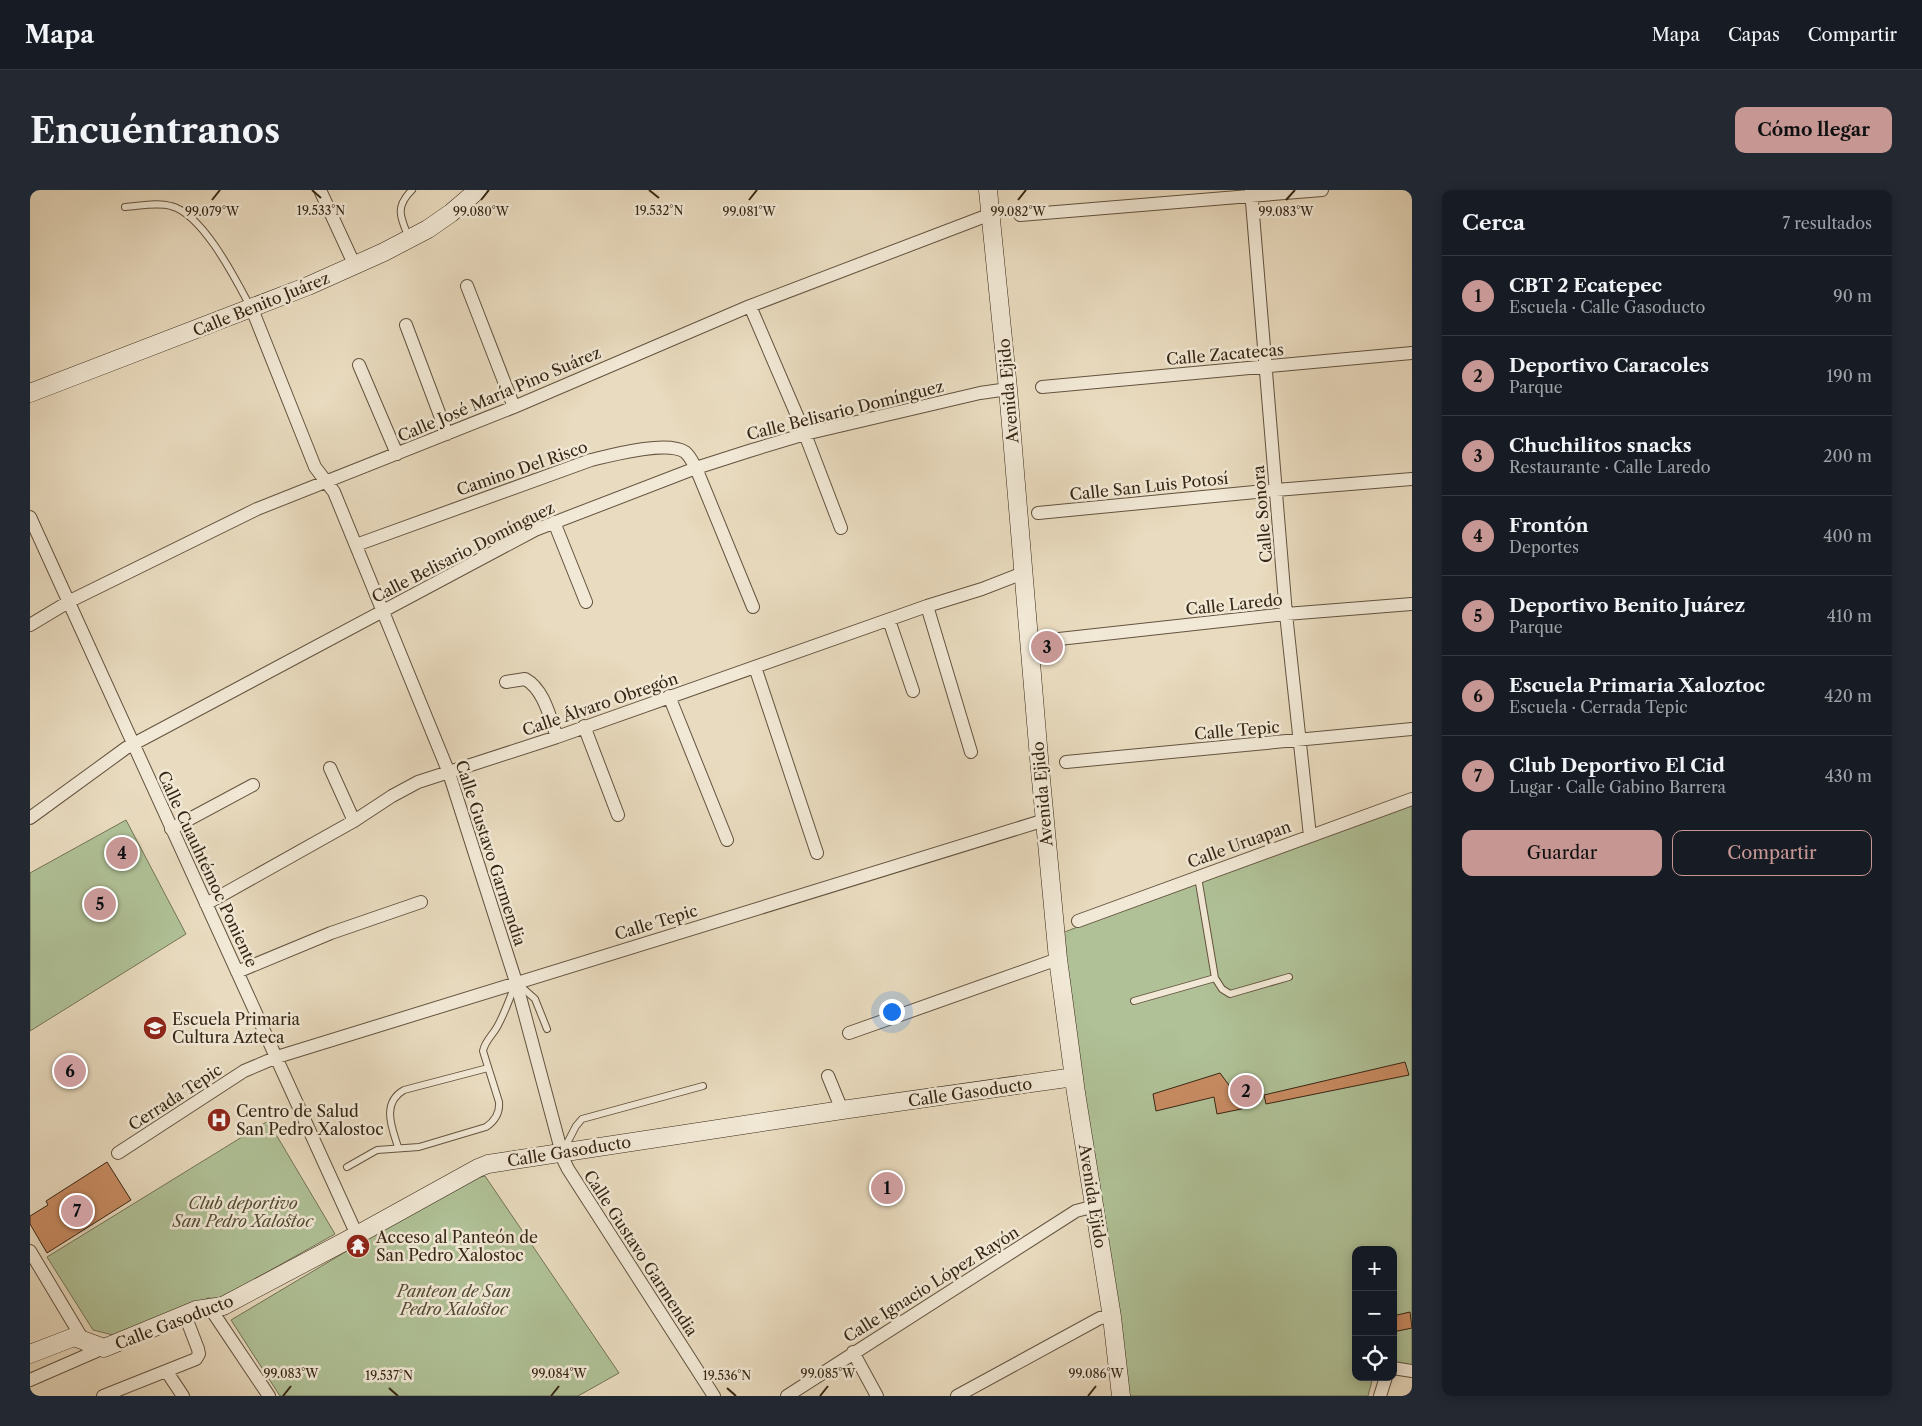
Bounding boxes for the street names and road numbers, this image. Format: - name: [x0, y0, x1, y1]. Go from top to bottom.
- street label: Calle Benito Juárez: [190, 267, 332, 341]
- street label: Avenida Ejido: [993, 338, 1023, 445]
- street label: Calle Zacatecas: [1165, 339, 1285, 369]
- street label: Calle José María Pino Suárez: [394, 342, 604, 446]
- street label: Calle Belisario Domínguez: [744, 376, 946, 444]
- street label: Camino Del Risco: [454, 436, 590, 500]
- street label: Calle Sonora: [1248, 464, 1276, 564]
- street label: Calle San Luis Potosí: [1069, 468, 1229, 504]
- street label: Calle Belisario Domínguez: [368, 497, 558, 607]
- street label: Calle Laredo: [1184, 589, 1284, 619]
- street label: Calle Álvaro Obregón: [520, 668, 680, 740]
- street label: Calle Tepic: [1193, 716, 1281, 744]
- street label: Avenida Ejido: [1027, 741, 1057, 848]
- street label: Calle Gustavo Garmendia: [452, 758, 531, 949]
- street label: Calle Cuauhtémoc Poniente: [154, 768, 262, 970]
- street label: Calle Uruapan: [1184, 816, 1294, 872]
- street label: Calle Tepic: [612, 900, 700, 944]
- street label: Cerrada Tepic: [124, 1059, 226, 1135]
- street label: Calle Gasoducto: [907, 1073, 1034, 1111]
- street label: Calle Gasoducto: [506, 1131, 633, 1171]
- street label: Avenida Ejido: [1075, 1142, 1111, 1250]
- street label: Calle Gustavo Garmendia: [580, 1166, 703, 1340]
- street label: Calle Ignacio López Rayón: [840, 1222, 1022, 1346]
- street label: Calle Gasoducto: [112, 1290, 236, 1354]

